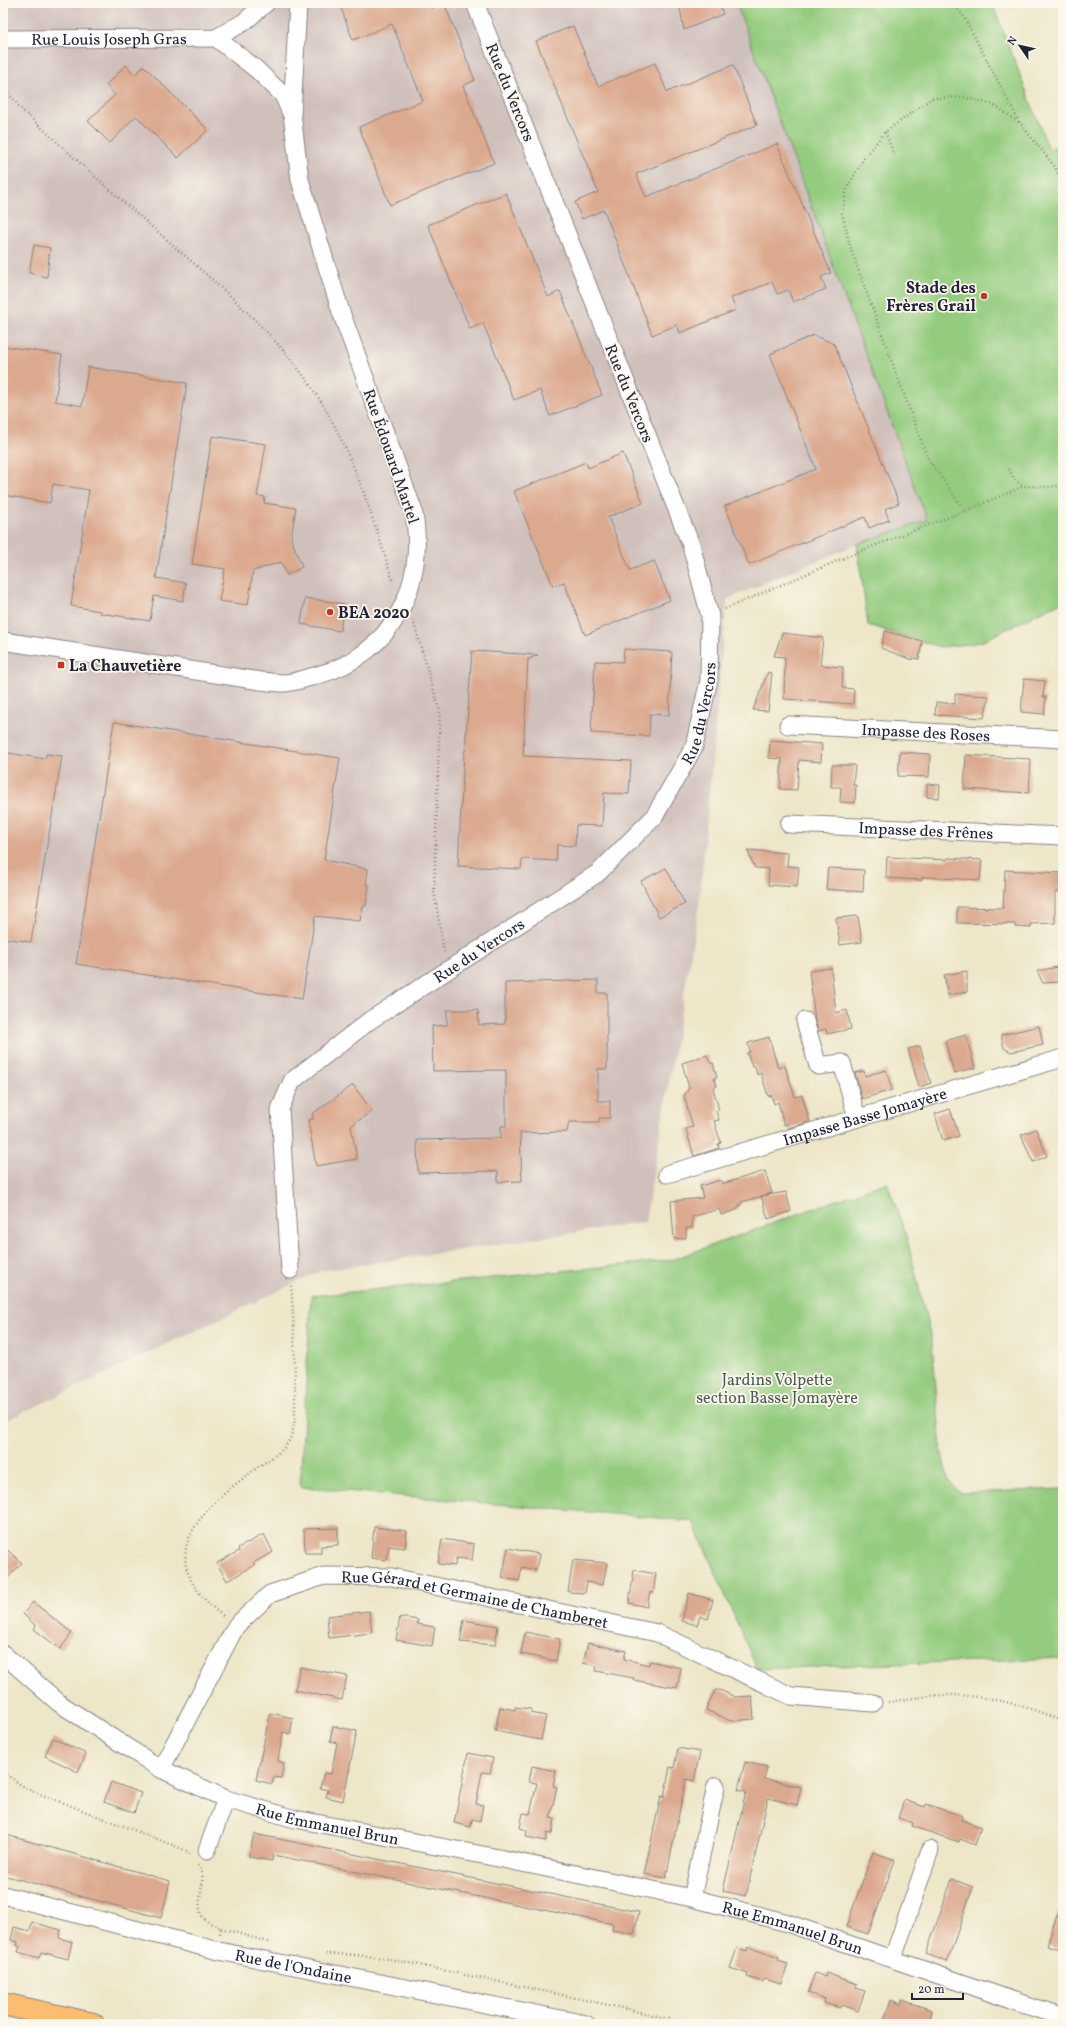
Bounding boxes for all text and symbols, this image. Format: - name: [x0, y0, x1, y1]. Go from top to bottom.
- north arrow: [1000, 26, 1040, 66]
- street label: Rue Louis Joseph Gras: [31, 29, 187, 52]
- text: N: [1004, 34, 1021, 49]
- street label: Rue du Vercors: [479, 40, 539, 145]
- place label: Stade des Frères Grail: [886, 278, 977, 318]
- marker: Stade des Frères Grail: [979, 291, 989, 301]
- street label: Rue du Vercors: [598, 341, 658, 446]
- street label: Rue Édouard Martel: [357, 386, 424, 527]
- place label: BEA 2020: [338, 603, 410, 625]
- marker: BEA 2020: [325, 607, 335, 617]
- place label: La Chauvetière: [69, 656, 181, 678]
- marker: La Chauvetière: [56, 660, 66, 670]
- street label: Rue du Vercors: [677, 662, 723, 769]
- street label: Impasse des Roses: [861, 720, 991, 748]
- street label: Impasse des Frênes: [858, 818, 994, 846]
- street label: Rue du Vercors: [430, 914, 530, 989]
- street label: Impasse Basse Jomayère: [781, 1084, 950, 1152]
- park label: Jardins Volpette section Basse Jomayère: [696, 1370, 858, 1410]
- street label: Rue Gérard et Germaine de Chamberet: [341, 1567, 610, 1635]
- street label: Rue Emmanuel Brun: [253, 1799, 401, 1852]
- street label: Rue Emmanuel Brun: [719, 1897, 865, 1961]
- street label: Rue de l'Ondaine: [233, 1945, 353, 1990]
- scale bar: [912, 1975, 963, 2001]
- text: 20 m: [918, 1982, 945, 1998]

